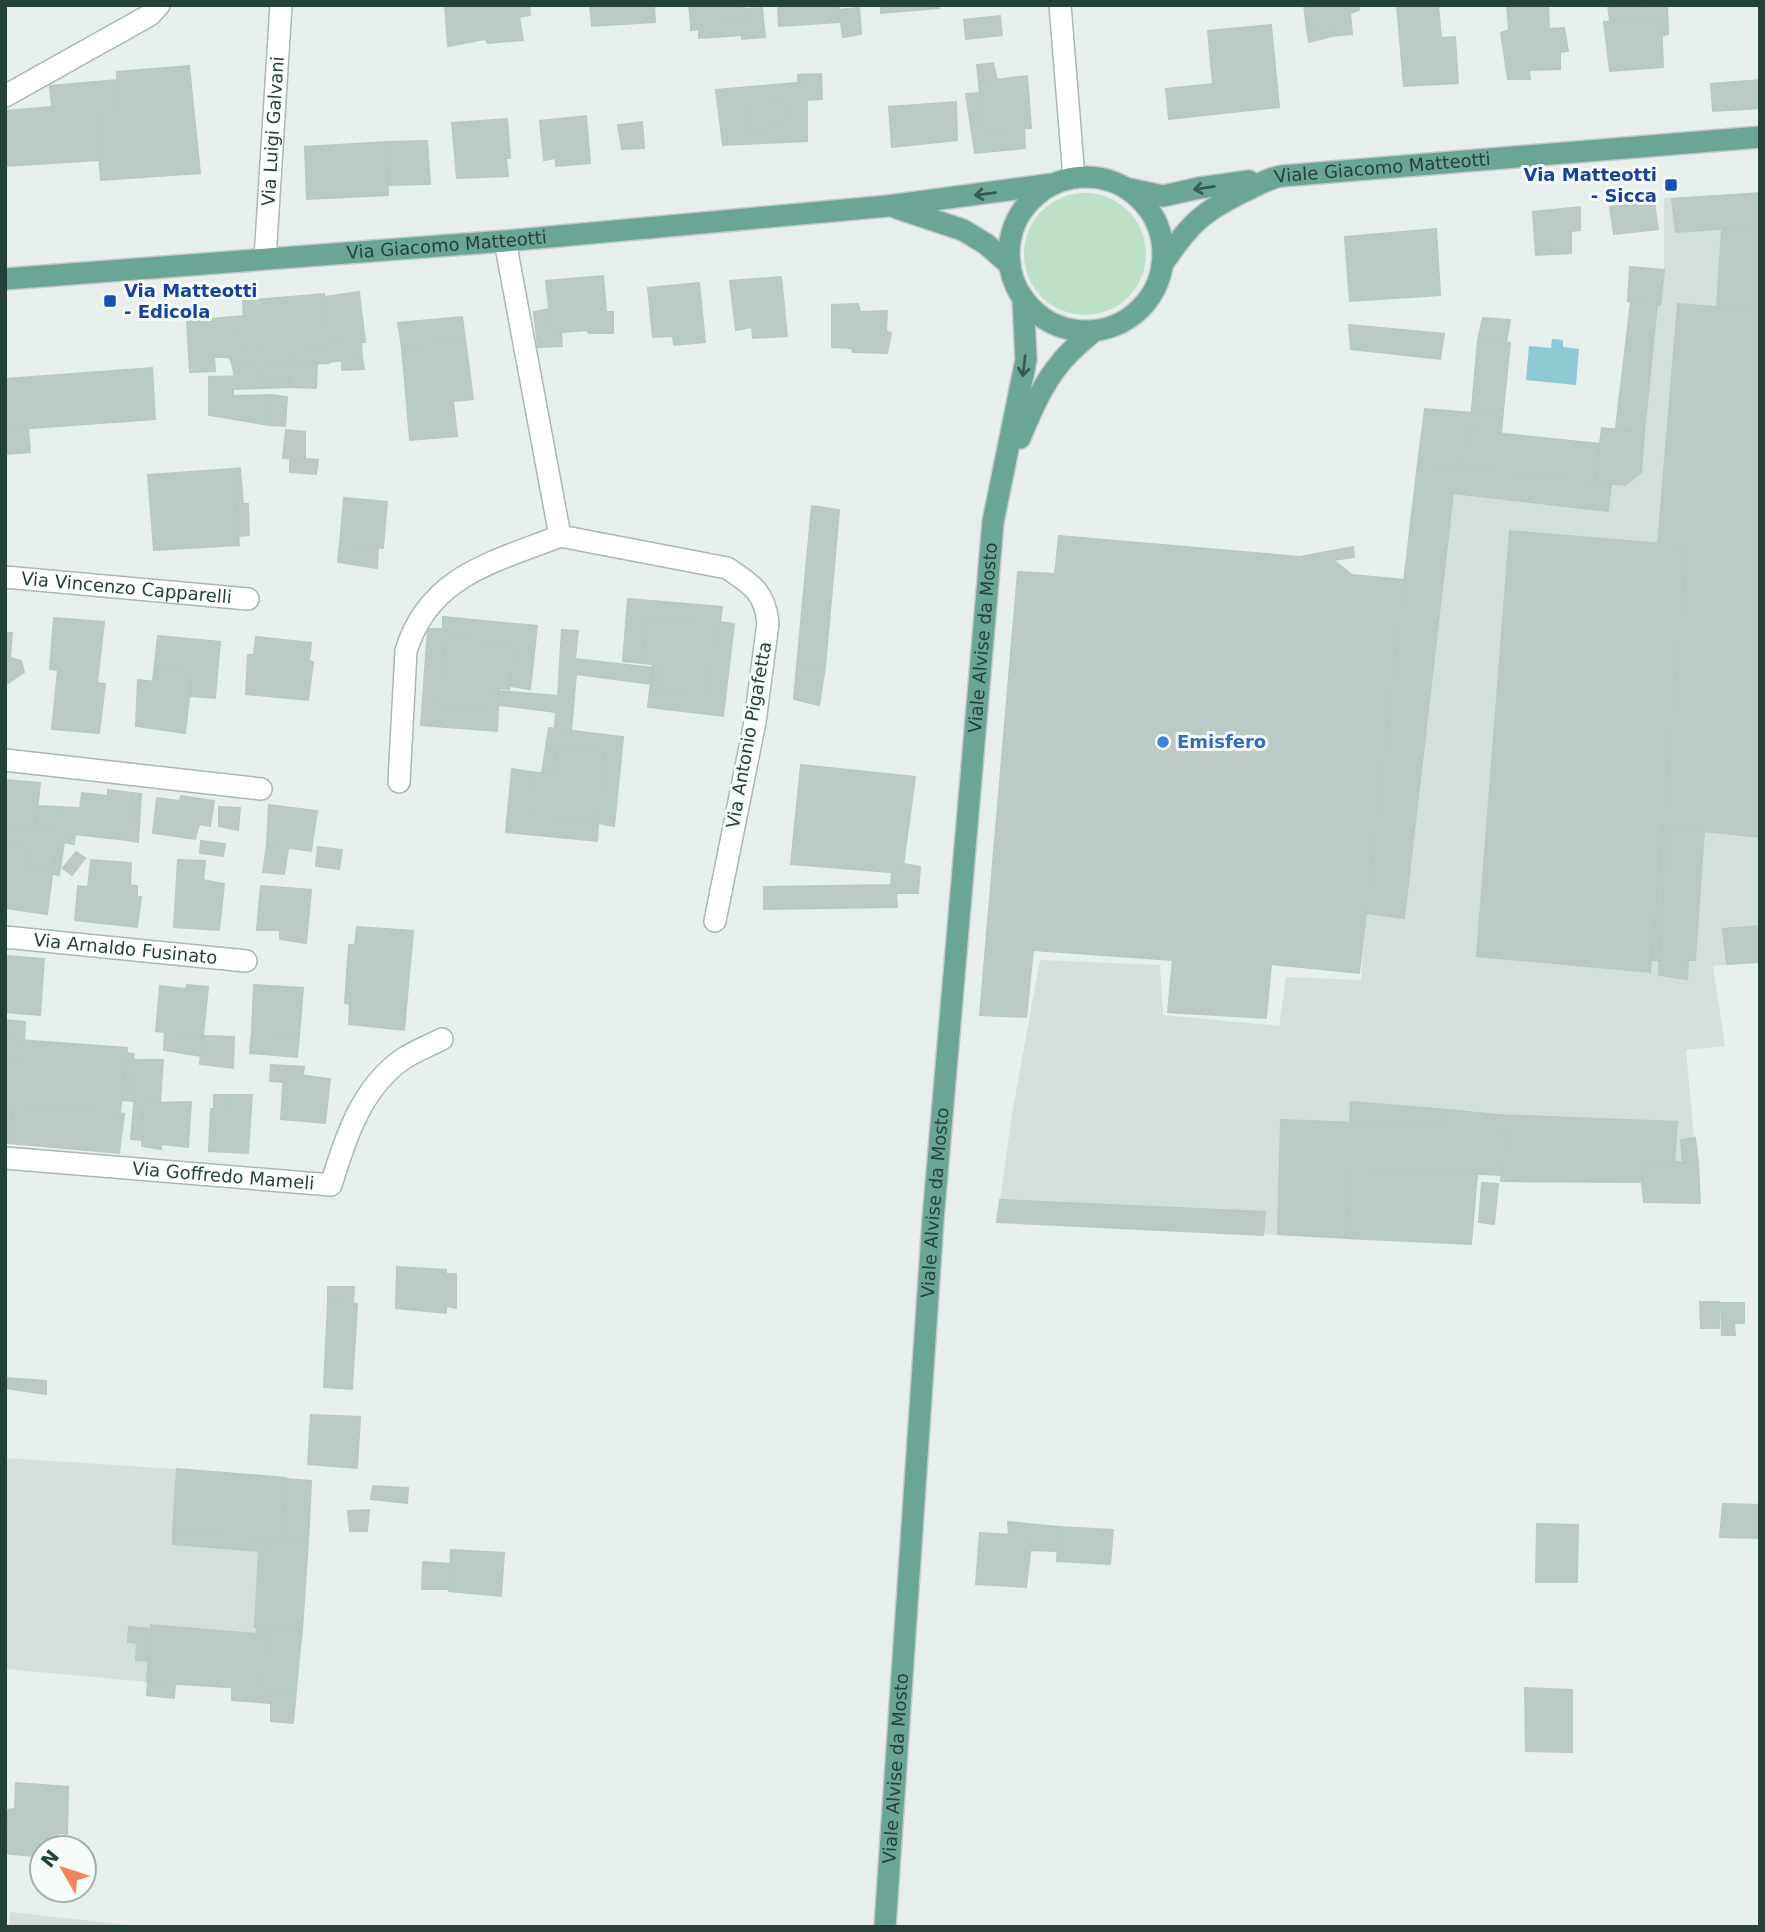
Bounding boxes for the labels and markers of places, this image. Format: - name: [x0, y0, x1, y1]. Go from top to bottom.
- place label: Via Matteotti - Sicca: [1524, 164, 1657, 206]
- marker: Via Matteotti - Sicca: [1663, 177, 1679, 193]
- place label: Via Matteotti - Edicola: [124, 280, 257, 322]
- marker: Via Matteotti - Edicola: [102, 293, 118, 309]
- place label: Emisfero: [1177, 731, 1266, 752]
- marker: Emisfero: [1155, 734, 1171, 750]

